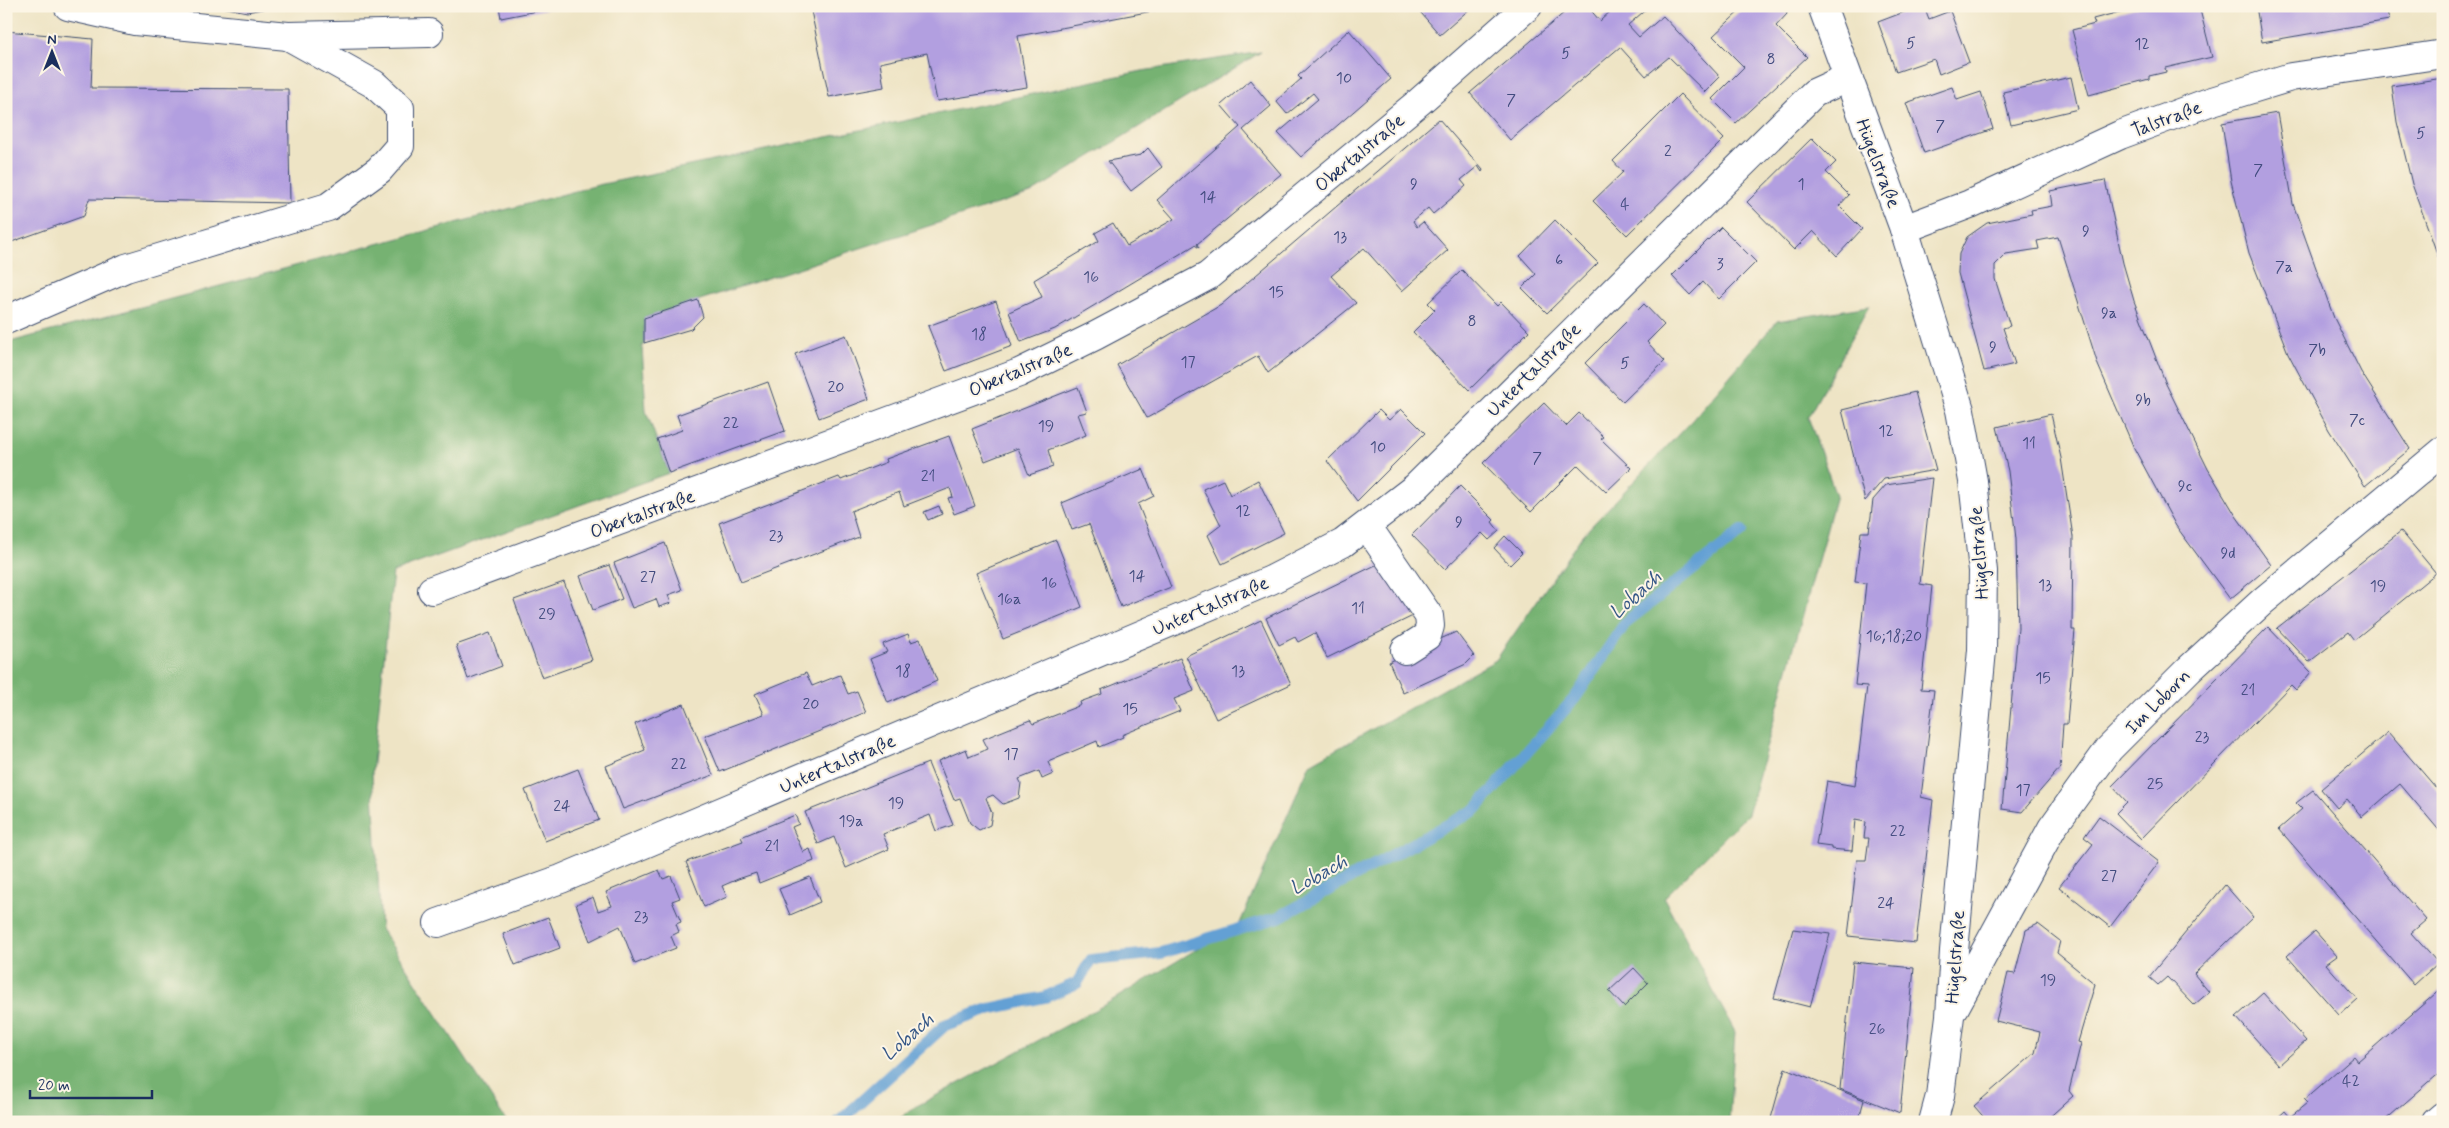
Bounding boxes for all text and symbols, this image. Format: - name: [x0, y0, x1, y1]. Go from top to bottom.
- north arrow: [28, 28, 78, 78]
- text: N: [47, 31, 57, 49]
- house number: 5: [1906, 33, 1916, 54]
- house number: 12: [2134, 34, 2150, 55]
- house number: 5: [1561, 43, 1571, 64]
- house number: 8: [1766, 49, 1776, 70]
- house number: 10: [1336, 68, 1352, 89]
- house number: 7: [1506, 90, 1516, 111]
- street label: Talstraße: [2128, 95, 2205, 144]
- street label: Obertalstraße: [1310, 108, 1410, 198]
- street label: Hügelstraße: [1848, 115, 1906, 212]
- house number: 7: [1935, 116, 1945, 137]
- house number: 5: [2416, 123, 2426, 144]
- house number: 2: [1664, 141, 1672, 162]
- house number: 7: [2253, 160, 2263, 181]
- house number: 9: [1410, 174, 1418, 195]
- house number: 1: [1797, 174, 1805, 195]
- house number: 14: [1200, 187, 1217, 208]
- house number: 4: [1620, 194, 1630, 215]
- house number: 9: [2082, 221, 2090, 242]
- house number: 13: [1333, 227, 1347, 248]
- house number: 6: [1555, 250, 1563, 271]
- house number: 3: [1716, 254, 1724, 275]
- house number: 7a: [2275, 257, 2293, 278]
- house number: 16: [1083, 267, 1099, 288]
- house number: 15: [1268, 282, 1284, 303]
- house number: 9a: [2101, 303, 2117, 324]
- house number: 8: [1467, 311, 1477, 332]
- street label: Untertalstraße: [1481, 317, 1587, 423]
- house number: 18: [971, 324, 987, 345]
- street label: Obertalstraße: [965, 337, 1076, 403]
- house number: 9: [1989, 337, 1997, 358]
- house number: 7b: [2308, 340, 2326, 361]
- house number: 17: [1180, 352, 1196, 373]
- house number: 5: [1620, 353, 1630, 374]
- house number: 20: [828, 377, 845, 398]
- house number: 9b: [2135, 390, 2151, 411]
- house number: 7c: [2349, 410, 2366, 431]
- house number: 22: [723, 413, 739, 434]
- house number: 19: [1038, 416, 1054, 437]
- house number: 12: [1878, 421, 1894, 442]
- house number: 11: [2022, 433, 2036, 454]
- house number: 10: [1370, 437, 1386, 458]
- house number: 7: [1532, 448, 1542, 469]
- house number: 21: [921, 466, 935, 487]
- house number: 9c: [2178, 476, 2193, 497]
- street label: Obertalstraße: [586, 484, 699, 545]
- house number: 12: [1235, 501, 1251, 522]
- street label: Hügelstraße: [1964, 505, 1996, 601]
- house number: 9: [1455, 512, 1463, 533]
- house number: 23: [769, 526, 784, 547]
- house number: 9d: [2220, 543, 2236, 564]
- water label: Lobach: [1604, 564, 1668, 626]
- house number: 14: [1129, 566, 1146, 587]
- house number: 27: [640, 567, 656, 588]
- street label: Untertalstraße: [1149, 571, 1273, 642]
- house number: 16: [1041, 573, 1057, 594]
- house number: 13: [2038, 575, 2052, 596]
- house number: 19: [2370, 576, 2386, 597]
- house number: 16a: [997, 589, 1021, 610]
- house number: 11: [1351, 598, 1365, 619]
- house number: 29: [538, 604, 556, 625]
- house number: 16;18;20: [1866, 626, 1922, 647]
- house number: 18: [895, 661, 911, 682]
- house number: 13: [1231, 661, 1245, 682]
- street label: Im Loborn: [2120, 664, 2196, 740]
- house number: 15: [2035, 668, 2051, 689]
- house number: 21: [2241, 680, 2255, 701]
- house number: 20: [803, 694, 820, 715]
- house number: 15: [1122, 699, 1138, 720]
- house number: 23: [2195, 727, 2210, 748]
- street label: Untertalstraße: [776, 729, 900, 800]
- house number: 17: [1003, 744, 1019, 765]
- house number: 22: [671, 754, 687, 775]
- house number: 25: [2147, 774, 2163, 795]
- house number: 17: [2015, 780, 2031, 801]
- house number: 19: [888, 793, 904, 814]
- house number: 24: [553, 796, 571, 817]
- house number: 19a: [839, 811, 863, 832]
- house number: 22: [1890, 821, 1906, 842]
- house number: 21: [765, 836, 779, 857]
- water label: Lobach: [1285, 848, 1353, 902]
- house number: 27: [2101, 866, 2117, 887]
- house number: 24: [1877, 893, 1895, 914]
- house number: 23: [634, 907, 649, 928]
- street label: Hügelstraße: [1940, 909, 1972, 1005]
- house number: 19: [2040, 970, 2056, 991]
- water label: Lobach: [876, 1006, 940, 1068]
- house number: 26: [1869, 1019, 1885, 1040]
- scale bar: [30, 1068, 152, 1100]
- house number: 42: [2342, 1071, 2360, 1092]
- text: 20 m: [38, 1076, 70, 1096]

